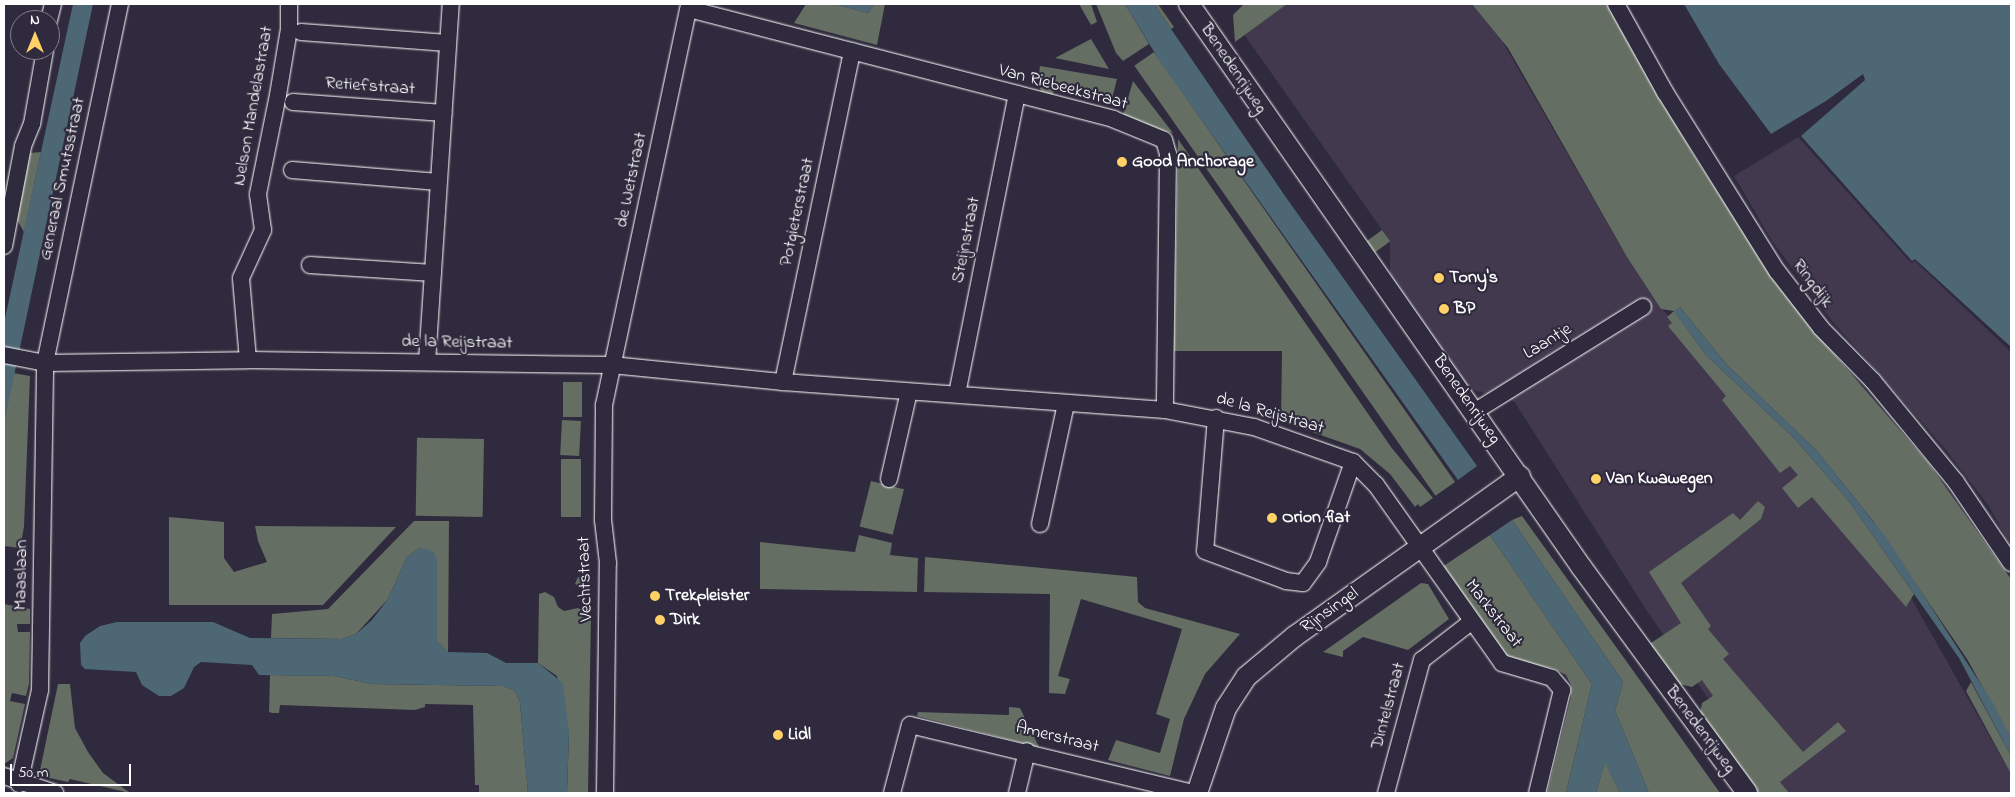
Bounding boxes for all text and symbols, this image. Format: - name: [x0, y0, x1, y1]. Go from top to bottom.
- north arrow: [10, 10, 60, 60]
- text: N: [30, 10, 40, 31]
- street label: Benedenrijweg: [1195, 20, 1271, 118]
- street label: Nelson Mandelastraat: [229, 24, 279, 188]
- street label: Van Riebeekstraat: [996, 60, 1130, 116]
- street label: Retiefstraat: [324, 73, 416, 101]
- street label: Generaal Smutsstraat: [35, 96, 91, 262]
- street label: de Wetstraat: [611, 130, 653, 230]
- place label: Good Anchorage: [1132, 151, 1254, 173]
- street label: Potgieterstraat: [776, 156, 820, 268]
- marker: Good Anchorage: [1116, 156, 1128, 168]
- street label: Steijnstraat: [948, 195, 986, 285]
- street label: Ringdijk: [1787, 256, 1837, 312]
- place label: Tony's: [1449, 267, 1498, 289]
- marker: Tony's: [1433, 272, 1445, 284]
- place label: BP: [1454, 298, 1475, 320]
- marker: BP: [1438, 303, 1450, 315]
- street label: Laantje: [1520, 319, 1576, 365]
- street label: de la Reijstraat: [401, 331, 513, 355]
- street label: Benedenrijweg: [1427, 351, 1505, 449]
- street label: de la Reijstraat: [1214, 388, 1326, 440]
- place label: Van Kwawegen: [1606, 468, 1713, 490]
- marker: Van Kwawegen: [1590, 473, 1602, 485]
- place label: Orion flat: [1282, 507, 1350, 529]
- marker: Orion flat: [1266, 512, 1278, 524]
- street label: Vechtstraat: [574, 536, 598, 622]
- street label: Maaslaan: [11, 539, 33, 611]
- street label: Markstraat: [1460, 576, 1526, 652]
- street label: Rijnsingel: [1297, 583, 1363, 639]
- place label: Trekpleister: [665, 585, 749, 607]
- marker: Trekpleister: [649, 590, 661, 602]
- place label: Dirk: [670, 609, 700, 631]
- marker: Dirk: [654, 614, 666, 626]
- street label: Dintelstraat: [1367, 660, 1411, 752]
- street label: Benedenrijweg: [1660, 682, 1740, 778]
- street label: Amerstraat: [1013, 717, 1101, 759]
- place label: Lidl: [788, 724, 811, 746]
- marker: Lidl: [772, 729, 784, 741]
- scale bar: [12, 754, 134, 786]
- text: 50 m: [18, 762, 48, 784]

